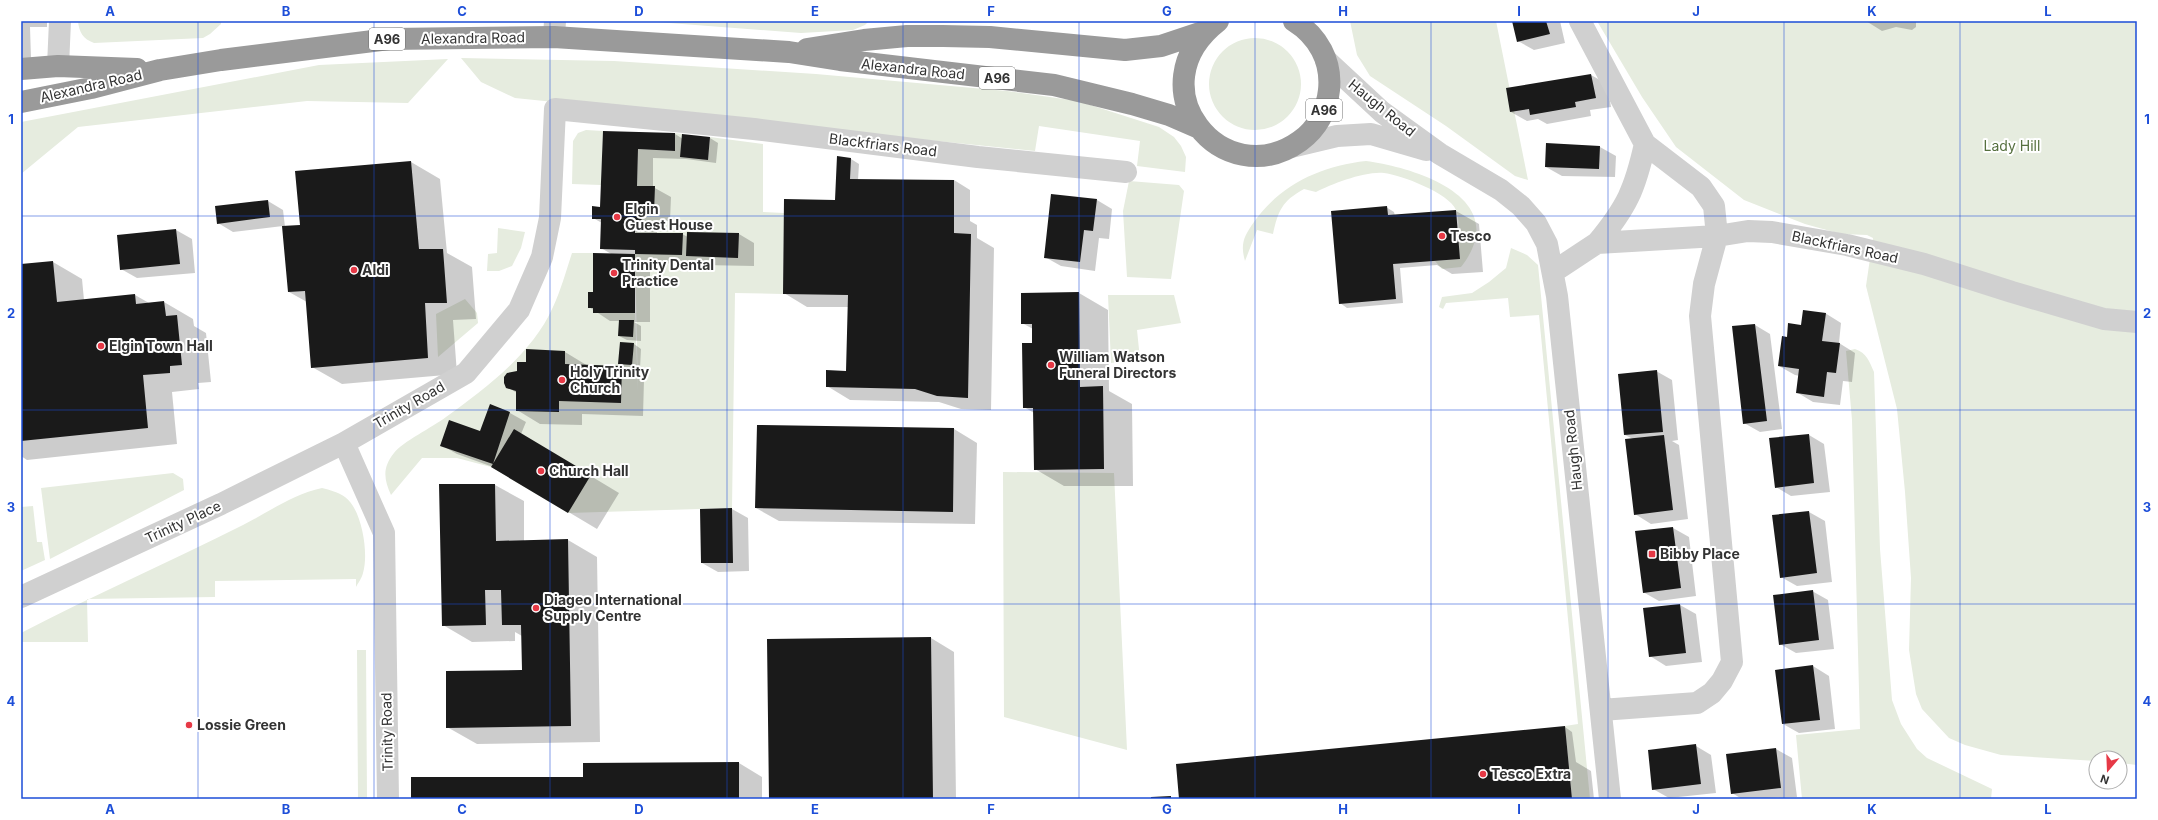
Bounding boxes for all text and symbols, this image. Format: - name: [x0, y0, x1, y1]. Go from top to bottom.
- text: A: [105, 3, 115, 19]
- text: B: [282, 3, 291, 19]
- text: C: [457, 3, 467, 19]
- text: D: [634, 3, 644, 19]
- text: E: [811, 3, 819, 19]
- text: F: [987, 3, 995, 19]
- text: G: [1162, 3, 1172, 19]
- text: H: [1338, 3, 1348, 19]
- text: I: [1517, 3, 1521, 19]
- text: J: [1692, 3, 1700, 19]
- text: K: [1867, 3, 1877, 19]
- text: L: [2044, 3, 2052, 19]
- road number: A96: [369, 28, 405, 50]
- street label: Alexandra Road: [421, 28, 525, 47]
- street label: Alexandra Road: [860, 55, 966, 82]
- street label: Alexandra Road: [38, 66, 144, 106]
- road number: A96: [979, 67, 1015, 89]
- street label: Haugh Road: [1345, 75, 1419, 140]
- road number: A96: [1306, 99, 1342, 121]
- text: 1: [8, 111, 14, 127]
- text: 1: [2144, 111, 2150, 127]
- street label: Blackfriars Road: [828, 129, 938, 160]
- park label: Lady Hill: [1984, 137, 2040, 154]
- place label: Elgin Guest House: [625, 200, 713, 233]
- marker: Elgin Guest House: [612, 212, 622, 222]
- place label: Tesco: [1450, 227, 1492, 244]
- street label: Blackfriars Road: [1790, 227, 1900, 266]
- marker: Tesco: [1437, 231, 1447, 241]
- place label: Trinity Dental Practice: [622, 256, 714, 289]
- place label: Aldi: [362, 261, 389, 278]
- marker: Aldi: [349, 265, 359, 275]
- marker: Trinity Dental Practice: [609, 268, 619, 278]
- text: 2: [7, 305, 15, 321]
- text: 2: [2143, 305, 2151, 321]
- place label: Elgin Town Hall: [109, 337, 213, 354]
- marker: Elgin Town Hall: [96, 341, 106, 351]
- place label: William Watson Funeral Directors: [1059, 348, 1176, 381]
- marker: William Watson Funeral Directors: [1046, 360, 1056, 370]
- place label: Holy Trinity Church: [570, 363, 650, 396]
- marker: Holy Trinity Church: [557, 375, 567, 385]
- street label: Trinity Road: [370, 377, 447, 432]
- street label: Haugh Road: [1560, 409, 1585, 491]
- place label: Church Hall: [549, 462, 629, 479]
- marker: Church Hall: [536, 466, 546, 476]
- street label: Trinity Place: [142, 497, 223, 547]
- text: 3: [7, 499, 15, 515]
- text: 3: [2143, 499, 2151, 515]
- place label: Bibby Place: [1660, 545, 1740, 562]
- marker: Bibby Place: [1647, 549, 1657, 559]
- place label: Diageo International Supply Centre: [544, 591, 682, 624]
- marker: Diageo International Supply Centre: [531, 603, 541, 613]
- street label: Trinity Road: [377, 692, 396, 772]
- text: 4: [7, 693, 16, 709]
- text: 4: [2143, 693, 2152, 709]
- place label: Lossie Green: [197, 716, 286, 733]
- marker: Lossie Green: [184, 720, 194, 730]
- north arrow: [2088, 750, 2128, 790]
- place label: Tesco Extra: [1491, 765, 1571, 782]
- marker: Tesco Extra: [1478, 769, 1488, 779]
- text: N: [2098, 771, 2111, 787]
- text: A: [105, 801, 115, 817]
- text: B: [282, 801, 291, 817]
- text: C: [457, 801, 467, 817]
- text: D: [634, 801, 644, 817]
- text: E: [811, 801, 819, 817]
- text: F: [987, 801, 995, 817]
- text: G: [1162, 801, 1172, 817]
- text: H: [1338, 801, 1348, 817]
- text: I: [1517, 801, 1521, 817]
- text: J: [1692, 801, 1700, 817]
- text: K: [1867, 801, 1877, 817]
- text: L: [2044, 801, 2052, 817]

